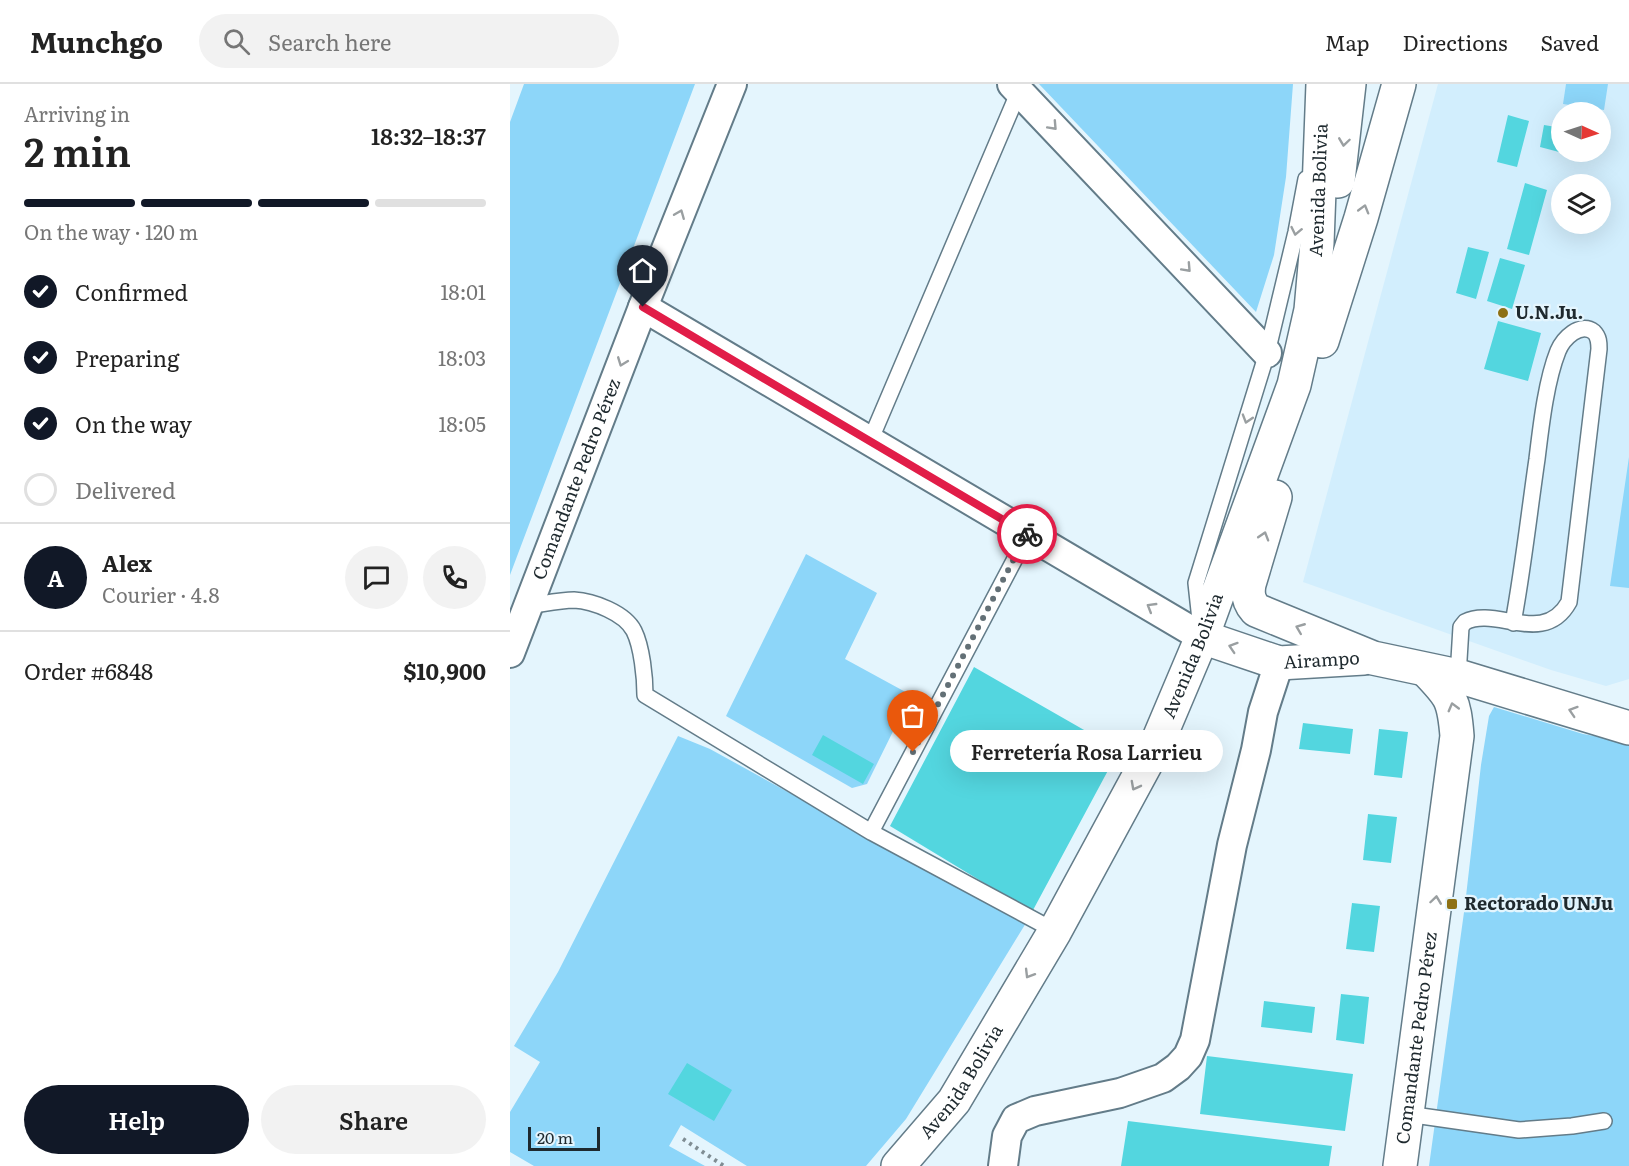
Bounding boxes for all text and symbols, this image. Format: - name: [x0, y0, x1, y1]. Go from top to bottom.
- search box: [199, 14, 619, 68]
- text: Munchgo: [30, 20, 163, 62]
- icon: search: [220, 25, 253, 58]
- text: Search here: [268, 25, 391, 58]
- text: Map: [1325, 26, 1370, 57]
- text: Directions: [1403, 26, 1508, 57]
- text: Saved: [1541, 26, 1599, 57]
- text: Arriving in: [24, 98, 130, 128]
- north arrow: [1551, 102, 1611, 162]
- map controls: [1551, 102, 1611, 234]
- text: 18:32–18:37: [371, 119, 486, 152]
- one-way arrow: [1045, 119, 1056, 130]
- text: 2 min: [24, 121, 131, 179]
- street label: Avenida Bolivia: [1301, 123, 1334, 258]
- one-way arrow: [1338, 138, 1350, 147]
- button: layers: [1551, 174, 1611, 234]
- one-way arrow: [1357, 204, 1369, 215]
- one-way arrow: [673, 209, 686, 220]
- text: On the way · 120 m: [24, 216, 198, 246]
- one-way arrow: [1290, 226, 1303, 236]
- pin: [617, 245, 668, 307]
- icon: home: [626, 254, 659, 287]
- one-way arrow: [1179, 260, 1190, 271]
- icon: check: [24, 275, 57, 308]
- text: Confirmed: [75, 275, 188, 308]
- text: 18:01: [440, 276, 486, 306]
- place label: U.N.Ju.: [1515, 298, 1583, 325]
- marker: U.N.Ju.: [1496, 306, 1510, 320]
- icon: check: [24, 341, 57, 374]
- text: Preparing: [75, 341, 179, 374]
- text: 18:03: [438, 342, 486, 372]
- one-way arrow: [617, 356, 629, 367]
- street label: Comandante Pedro Pérez: [524, 374, 626, 584]
- icon: check: [24, 407, 57, 440]
- text: On the way: [75, 407, 192, 440]
- text: 18:05: [438, 408, 486, 438]
- one-way arrow: [1242, 414, 1254, 424]
- text: Delivered: [75, 473, 176, 506]
- courier: [997, 504, 1057, 564]
- icon: bike: [1011, 518, 1044, 551]
- one-way arrow: [1257, 531, 1269, 542]
- text: Alex: [102, 546, 152, 579]
- button: chat: [345, 546, 408, 609]
- button: phone: [423, 546, 486, 609]
- text: A: [47, 561, 64, 594]
- text: Courier · 4.8: [102, 579, 219, 609]
- street label: Avenida Bolivia: [1154, 588, 1229, 722]
- one-way arrow: [1147, 603, 1157, 614]
- one-way arrow: [1295, 623, 1306, 635]
- one-way arrow: [1229, 642, 1239, 655]
- street label: Airampo: [1283, 643, 1360, 675]
- text: Order #6848: [24, 654, 153, 687]
- text: $10,900: [403, 654, 486, 687]
- pin: [887, 690, 938, 752]
- icon: bag: [896, 699, 929, 732]
- one-way arrow: [1447, 702, 1460, 712]
- one-way arrow: [1568, 706, 1579, 719]
- callout: Ferretería Rosa Larrieu: [949, 731, 1222, 773]
- text: Ferretería Rosa Larrieu: [971, 736, 1202, 766]
- one-way arrow: [1130, 779, 1142, 790]
- place label: Rectorado UNJu: [1464, 889, 1613, 916]
- one-way arrow: [1429, 895, 1442, 905]
- marker: Rectorado UNJu: [1445, 897, 1459, 911]
- street label: Comandante Pedro Pérez: [1388, 930, 1443, 1146]
- one-way arrow: [1025, 968, 1036, 978]
- street label: Avenida Bolivia: [912, 1018, 1009, 1144]
- button: Help: [24, 1085, 249, 1154]
- button: Share: [261, 1085, 486, 1154]
- scale bar: [528, 1124, 600, 1152]
- text: 20 m: [537, 1125, 573, 1149]

